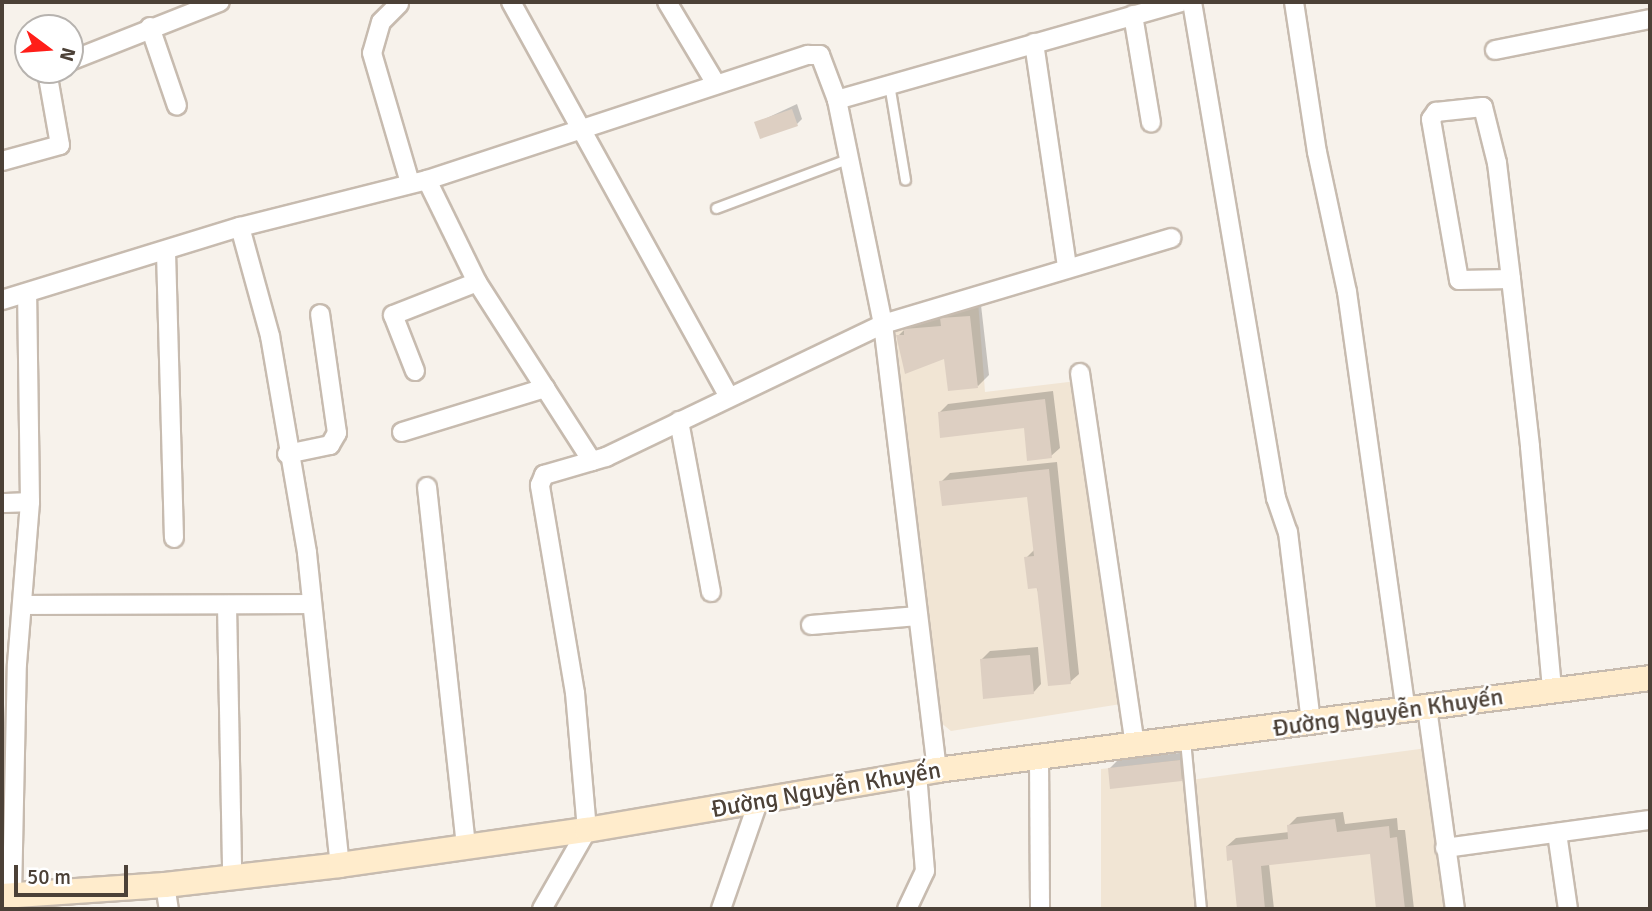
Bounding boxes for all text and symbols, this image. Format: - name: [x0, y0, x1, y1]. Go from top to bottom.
- north arrow: [14, 14, 84, 84]
- text: N: [54, 45, 81, 64]
- street label: Đường Nguyễn Khuyến: [1271, 683, 1505, 743]
- street label: Đường Nguyễn Khuyến: [709, 756, 943, 824]
- scale bar: [18, 852, 131, 896]
- text: 50 m: [27, 864, 71, 890]

